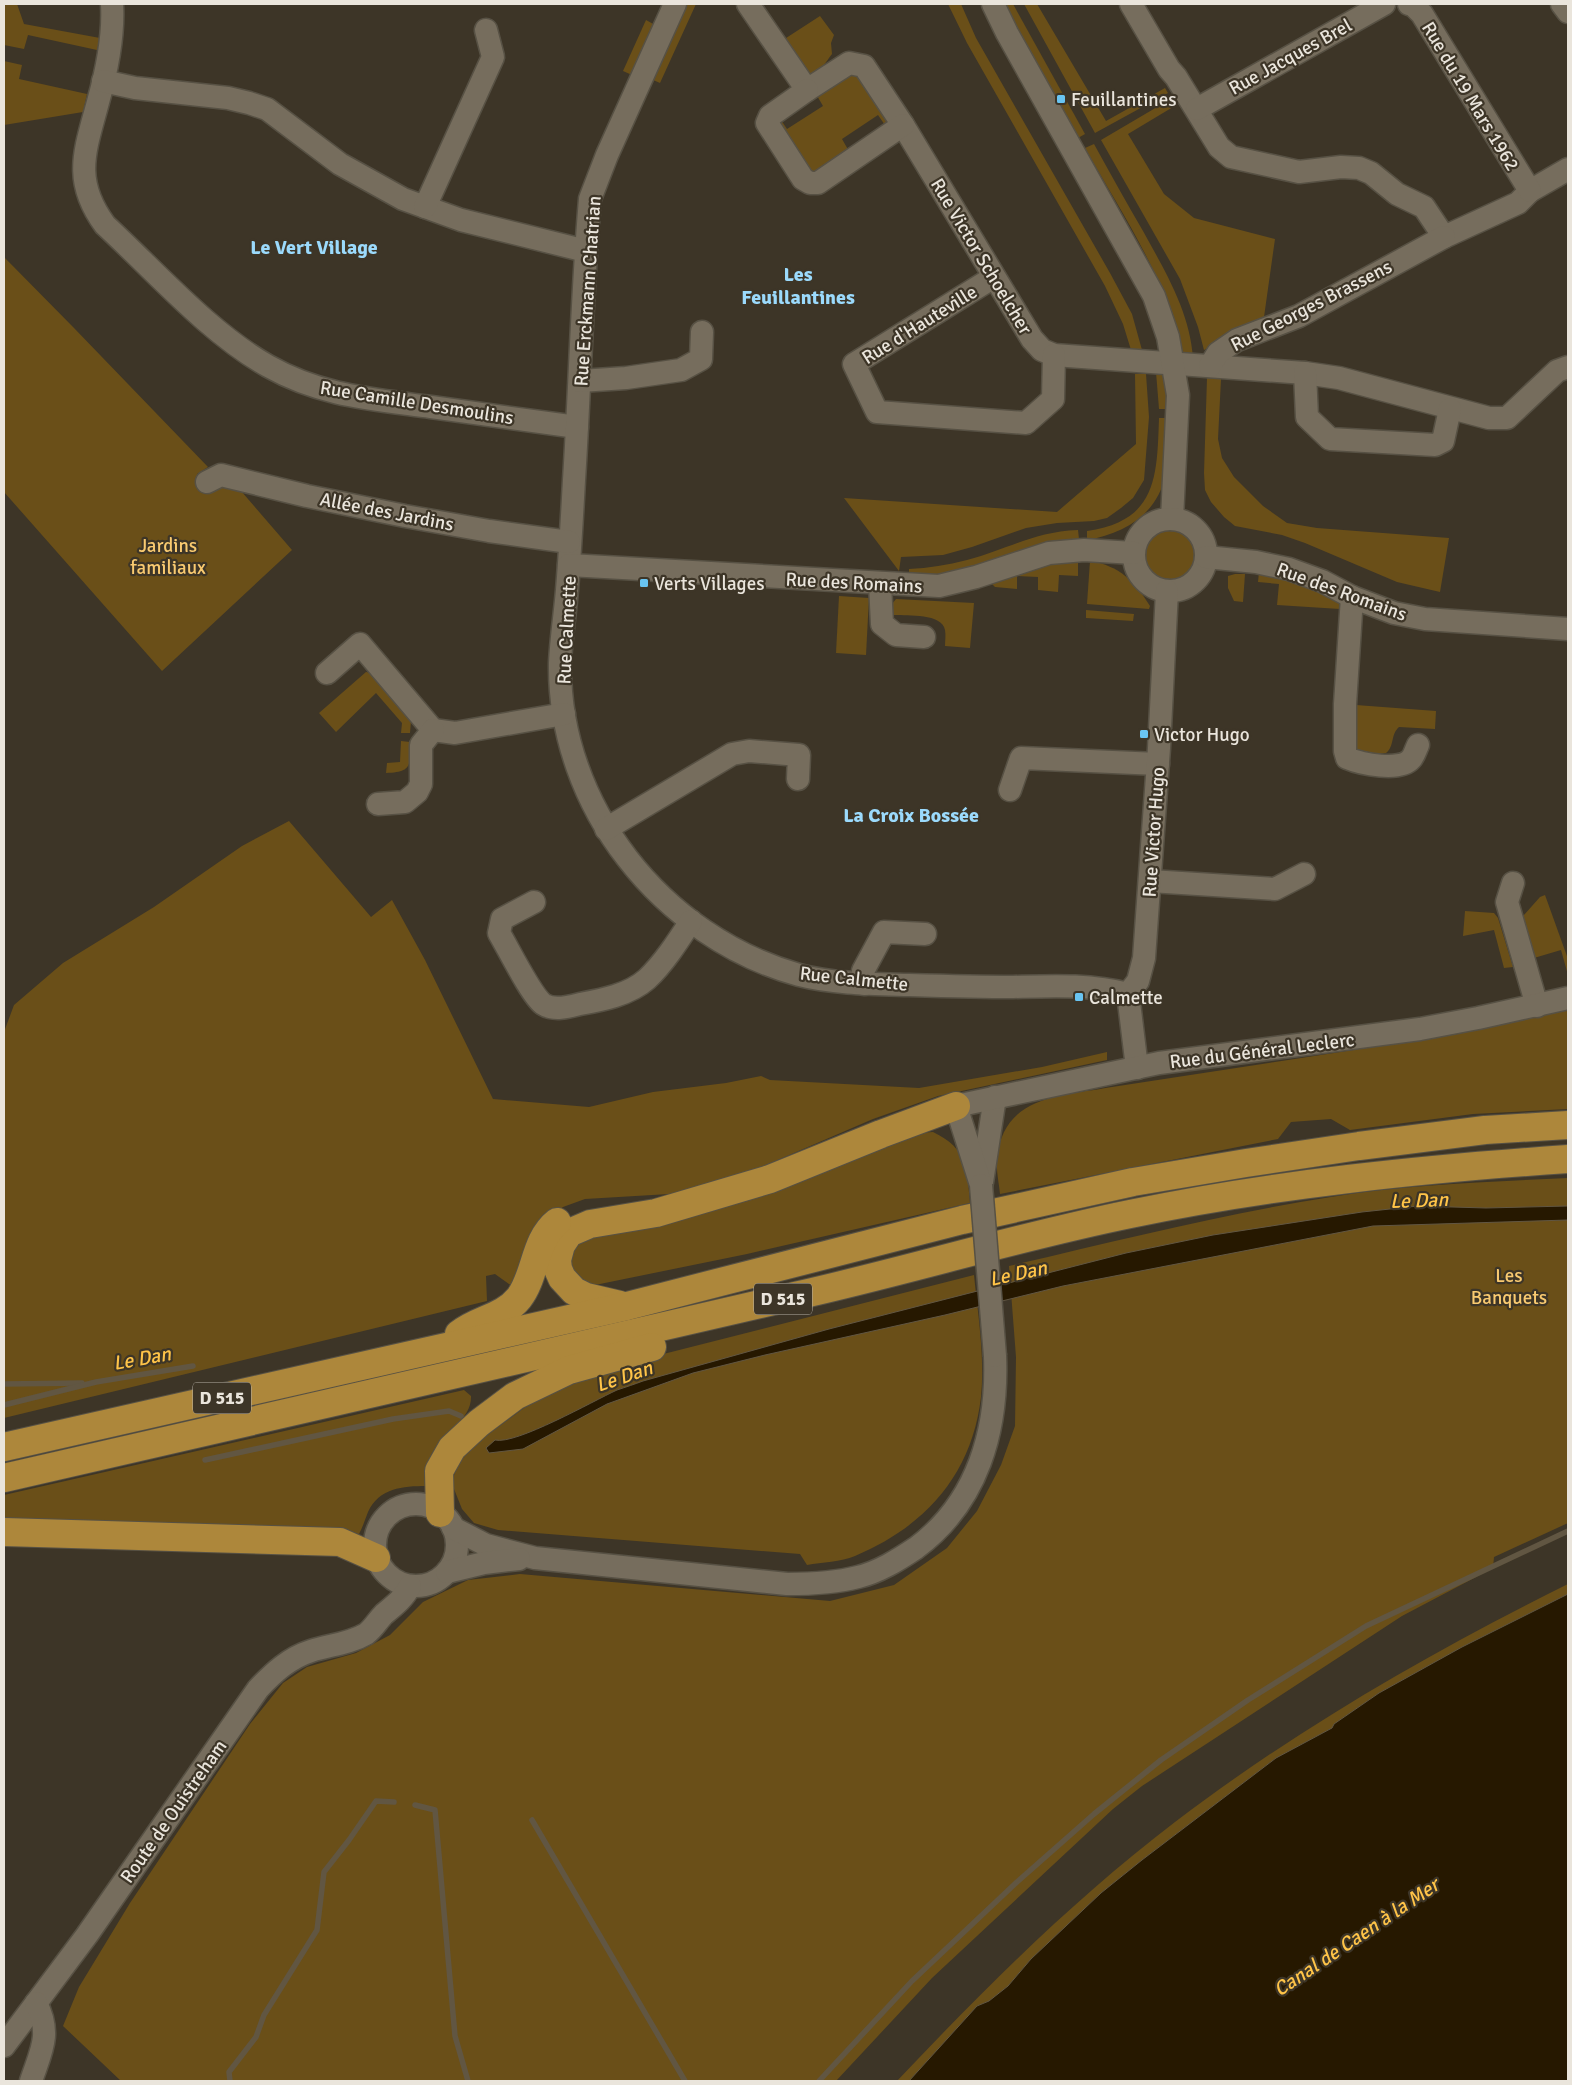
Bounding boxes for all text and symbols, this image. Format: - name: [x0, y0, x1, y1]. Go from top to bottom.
- street label: Rue Jacques Brel: [1225, 13, 1356, 101]
- street label: Rue du 19 Mars 1962: [1416, 18, 1524, 176]
- place label: Feuillantines: [1071, 88, 1176, 112]
- marker: Feuillantines: [1055, 93, 1067, 105]
- street label: Rue Victor Schoelcher: [925, 174, 1037, 339]
- street label: Rue Erckmann Chatrian: [569, 195, 607, 387]
- district label: Le Vert Village: [250, 235, 378, 260]
- street label: Rue Georges Brassens: [1227, 255, 1396, 357]
- district label: Les Feuillantines: [741, 262, 855, 310]
- street label: Rue d'Hauteville: [857, 280, 982, 370]
- street label: Rue Camille Desmoulins: [318, 376, 515, 430]
- street label: Allée des Jardins: [318, 487, 456, 537]
- park label: Jardins familiaux: [130, 534, 206, 580]
- street label: Rue des Romains: [1273, 557, 1410, 627]
- street label: Rue des Romains: [785, 567, 923, 599]
- place label: Verts Villages: [654, 572, 764, 596]
- street label: Rue Calmette: [552, 575, 582, 685]
- marker: Verts Villages: [638, 577, 650, 589]
- place label: Victor Hugo: [1154, 723, 1250, 747]
- marker: Victor Hugo: [1138, 728, 1150, 740]
- street label: Rue Victor Hugo: [1137, 766, 1171, 898]
- district label: La Croix Bossée: [843, 803, 979, 828]
- street label: Rue Calmette: [799, 961, 909, 997]
- place label: Calmette: [1089, 986, 1163, 1010]
- marker: Calmette: [1073, 991, 1085, 1003]
- street label: Rue du Général Leclerc: [1168, 1028, 1356, 1074]
- water label: Le Dan: [1390, 1187, 1450, 1214]
- water label: Le Dan: [987, 1255, 1050, 1292]
- park label: Les Banquets: [1471, 1264, 1547, 1310]
- road number: D 515: [754, 1284, 812, 1315]
- water label: Le Dan: [111, 1341, 174, 1376]
- water label: Le Dan: [593, 1355, 657, 1398]
- road number: D 515: [193, 1382, 251, 1414]
- street label: Route de Ouistreham: [115, 1735, 232, 1888]
- water label: Canal de Caen à la Mer: [1269, 1871, 1446, 2002]

